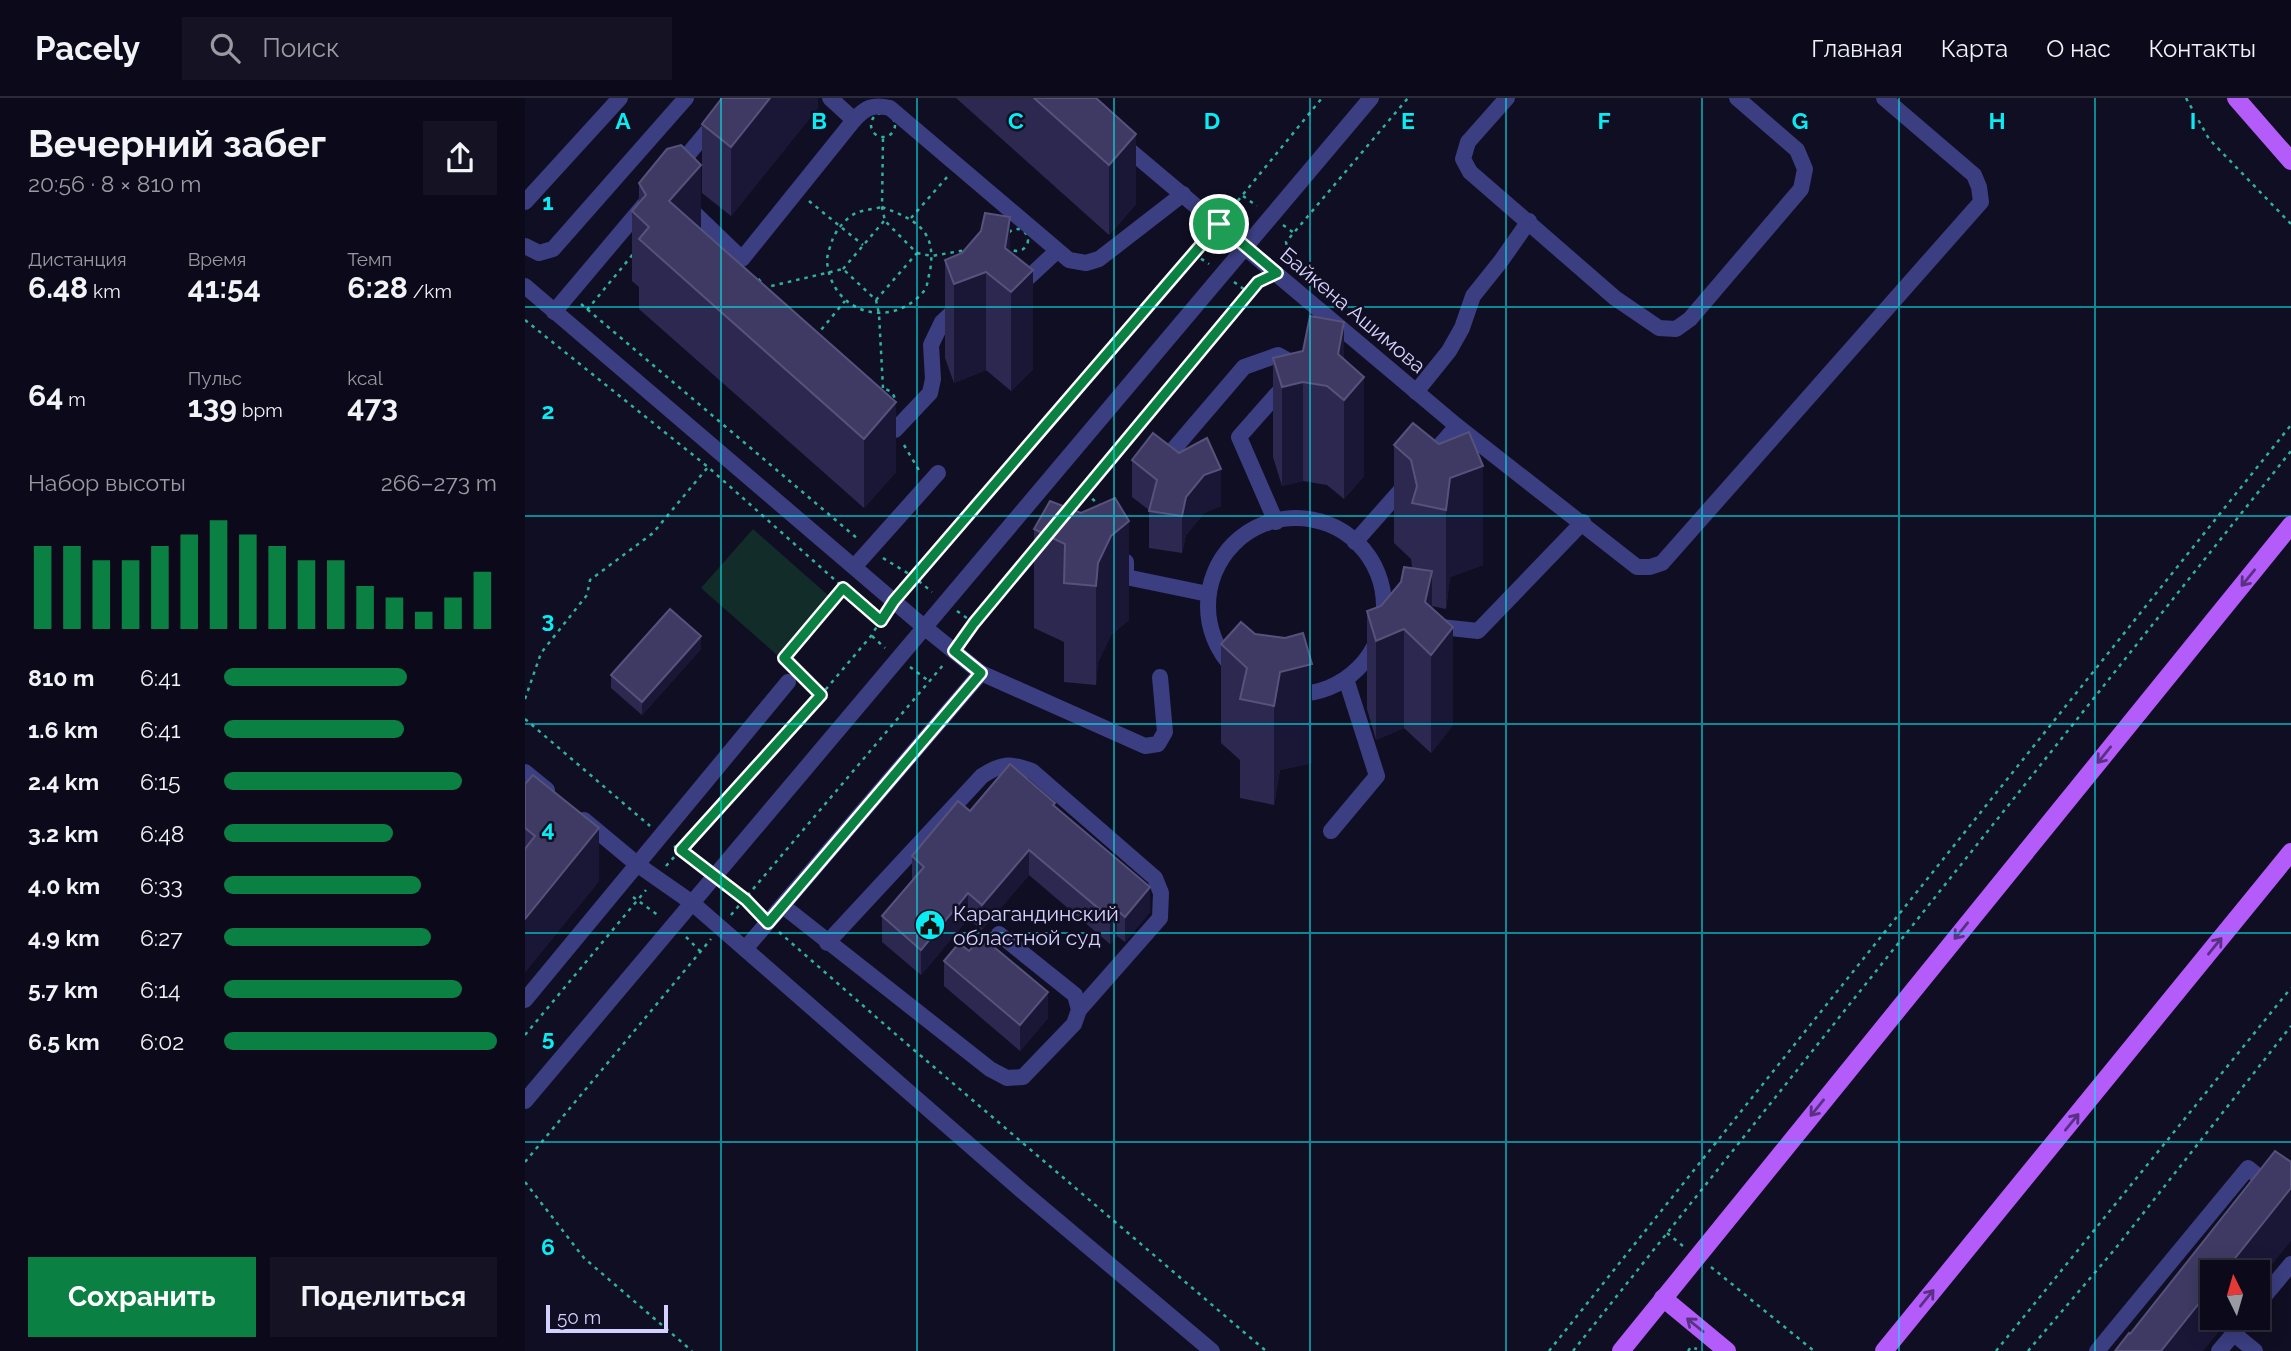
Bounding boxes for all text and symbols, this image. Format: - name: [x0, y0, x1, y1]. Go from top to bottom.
- search box: [182, 17, 672, 80]
- text: Pacely: [35, 29, 140, 68]
- icon: search: [206, 29, 244, 67]
- text: Поиск: [262, 33, 340, 63]
- text: Главная: [1811, 34, 1903, 63]
- text: Карта: [1941, 34, 2008, 63]
- text: О нас: [2046, 34, 2111, 63]
- text: Контакты: [2149, 34, 2256, 63]
- text: A: [615, 107, 631, 134]
- text: B: [811, 107, 827, 134]
- text: C: [1008, 107, 1024, 134]
- text: D: [1204, 107, 1220, 134]
- text: E: [1401, 107, 1415, 134]
- text: F: [1597, 107, 1611, 134]
- text: G: [1792, 107, 1808, 134]
- text: H: [1988, 107, 2006, 134]
- text: I: [2190, 107, 2196, 134]
- text: Вечерний забег: [28, 121, 326, 166]
- button: share: [423, 121, 497, 195]
- text: 20:56 · 8 × 810 m: [28, 170, 201, 197]
- text: 1: [542, 188, 554, 215]
- pin: [1189, 194, 1249, 254]
- icon: arrive: [1200, 205, 1238, 243]
- street label: Байкена Ашимова: [1275, 242, 1431, 378]
- text: Дистанция: [28, 248, 127, 270]
- text: Время: [188, 248, 246, 270]
- text: Темп: [347, 248, 392, 270]
- text: 6.48: [28, 270, 88, 305]
- text: 41:54: [188, 270, 261, 305]
- text: 6:28: [347, 270, 408, 305]
- text: km: [88, 280, 121, 302]
- text: /km: [408, 280, 452, 302]
- text: Пульс: [188, 367, 242, 389]
- text: kcal: [347, 367, 383, 389]
- text: 64: [28, 378, 63, 413]
- text: m: [63, 388, 86, 410]
- text: 139: [188, 389, 237, 424]
- text: 473: [347, 389, 398, 424]
- text: 2: [542, 397, 554, 424]
- text: bpm: [237, 399, 283, 421]
- text: Набор высоты: [28, 469, 186, 496]
- text: 266–273 m: [381, 469, 497, 496]
- one-way arrow: [2240, 569, 2256, 587]
- text: 3: [542, 606, 554, 633]
- text: 810 m: [28, 664, 94, 691]
- text: 6:41: [140, 664, 181, 691]
- text: 1.6 km: [28, 716, 98, 743]
- text: 6:41: [140, 716, 181, 743]
- one-way arrow: [2097, 745, 2112, 763]
- text: 2.4 km: [28, 768, 99, 795]
- text: 6:15: [140, 768, 181, 795]
- text: 4: [541, 815, 555, 842]
- text: 3.2 km: [28, 820, 99, 847]
- text: 6:48: [140, 820, 184, 847]
- text: 4.0 km: [28, 872, 100, 899]
- text: 6:33: [140, 872, 183, 899]
- place label: Карагандинский областной суд: [953, 901, 1119, 950]
- public building icon: Карагандинский областной суд: [913, 908, 947, 942]
- one-way arrow: [1953, 922, 1969, 940]
- text: 4.9 km: [28, 924, 100, 951]
- text: 6:27: [140, 924, 182, 951]
- one-way arrow: [2208, 938, 2223, 956]
- text: 5.7 km: [28, 976, 98, 1003]
- text: 6:14: [140, 976, 181, 1003]
- text: 5: [542, 1024, 555, 1051]
- text: 6.5 km: [28, 1028, 100, 1055]
- text: 6:02: [140, 1028, 184, 1055]
- one-way arrow: [1810, 1098, 1825, 1116]
- one-way arrow: [2064, 1114, 2079, 1132]
- text: 6: [541, 1233, 555, 1260]
- button: Сохранить: [28, 1257, 256, 1337]
- button: Поделиться: [270, 1257, 497, 1337]
- north arrow: [2200, 1260, 2270, 1330]
- map controls: [2200, 1260, 2270, 1330]
- one-way arrow: [1919, 1290, 1935, 1308]
- scale bar: [546, 1302, 669, 1334]
- text: 50 m: [557, 1306, 601, 1328]
- one-way arrow: [1687, 1317, 1705, 1333]

